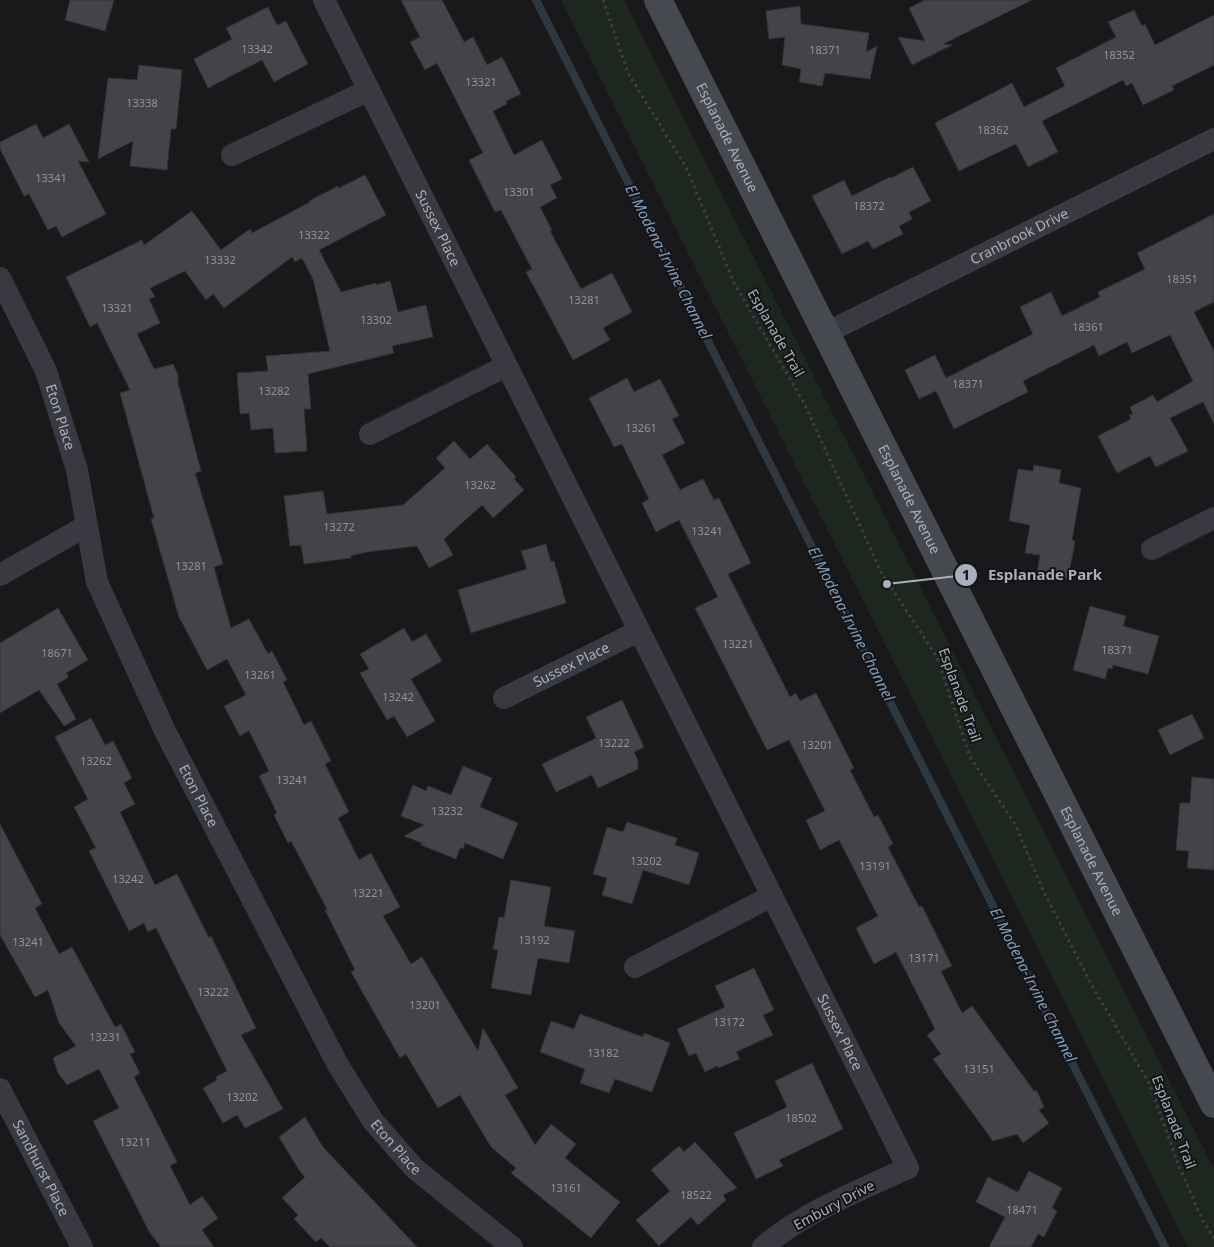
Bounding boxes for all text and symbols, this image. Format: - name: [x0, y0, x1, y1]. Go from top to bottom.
- house number: 13342: [241, 41, 273, 56]
- house number: 18371: [809, 42, 841, 57]
- house number: 18352: [1103, 47, 1135, 62]
- house number: 13321: [465, 74, 497, 89]
- street label: Esplanade Avenue: [692, 79, 763, 195]
- house number: 13338: [126, 95, 158, 110]
- house number: 18362: [977, 122, 1009, 137]
- house number: 13341: [35, 170, 67, 185]
- water label: El Modena-Irvine Channel: [621, 181, 717, 343]
- house number: 13301: [503, 184, 535, 199]
- street label: Sussex Place: [411, 186, 466, 269]
- house number: 18372: [853, 198, 885, 213]
- street label: Cranbrook Drive: [967, 203, 1072, 269]
- house number: 13322: [298, 227, 330, 242]
- house number: 13332: [204, 252, 236, 267]
- house number: 18351: [1166, 271, 1198, 286]
- street label: Esplanade Trail: [743, 285, 809, 380]
- house number: 13281: [568, 292, 600, 307]
- house number: 13321: [101, 300, 133, 315]
- house number: 13302: [360, 312, 392, 327]
- house number: 18361: [1072, 319, 1104, 334]
- house number: 18371: [952, 376, 984, 391]
- street label: Eton Place: [42, 381, 80, 452]
- house number: 13282: [258, 383, 290, 398]
- house number: 13261: [625, 420, 657, 435]
- street label: Esplanade Avenue: [874, 441, 946, 557]
- house number: 13262: [464, 477, 496, 492]
- house number: 13272: [323, 519, 355, 534]
- house number: 13241: [691, 523, 723, 538]
- water label: El Modena-Irvine Channel: [804, 543, 900, 705]
- house number: 13281: [175, 558, 207, 573]
- callout: Esplanade Park: [953, 560, 1112, 590]
- text: 1: [962, 564, 970, 584]
- text: Esplanade Park: [988, 564, 1103, 584]
- house number: 13221: [722, 636, 754, 651]
- street label: Sussex Place: [530, 637, 612, 691]
- house number: 18371: [1101, 642, 1133, 657]
- house number: 18671: [41, 645, 73, 660]
- street label: Esplanade Trail: [935, 645, 986, 745]
- house number: 13261: [244, 667, 276, 682]
- house number: 13242: [382, 689, 414, 704]
- house number: 13222: [598, 735, 630, 750]
- house number: 13201: [801, 737, 833, 752]
- house number: 13262: [80, 753, 112, 768]
- street label: Eton Place: [175, 761, 223, 830]
- house number: 13241: [276, 772, 308, 787]
- house number: 13232: [431, 803, 463, 818]
- street label: Esplanade Avenue: [1056, 803, 1128, 919]
- house number: 13202: [630, 853, 662, 868]
- house number: 13191: [859, 858, 891, 873]
- house number: 13242: [112, 871, 144, 886]
- house number: 13221: [352, 885, 384, 900]
- water label: El Modena-Irvine Channel: [986, 904, 1082, 1066]
- house number: 13192: [518, 932, 550, 947]
- house number: 13241: [12, 934, 44, 949]
- house number: 13171: [908, 950, 940, 965]
- house number: 13222: [197, 984, 229, 999]
- street label: Sussex Place: [813, 991, 868, 1073]
- house number: 13201: [409, 997, 441, 1012]
- house number: 13172: [713, 1014, 745, 1029]
- house number: 13231: [89, 1029, 121, 1044]
- house number: 13182: [587, 1045, 619, 1060]
- house number: 13151: [963, 1061, 995, 1076]
- street label: Esplanade Trail: [1148, 1072, 1201, 1171]
- house number: 13202: [226, 1089, 258, 1104]
- house number: 18502: [785, 1110, 817, 1125]
- street label: Eton Place: [367, 1115, 425, 1179]
- street label: Sandhurst Place: [9, 1116, 74, 1219]
- house number: 13211: [119, 1134, 151, 1149]
- street label: Embury Drive: [790, 1175, 878, 1234]
- house number: 13161: [550, 1180, 582, 1195]
- house number: 18522: [680, 1187, 712, 1202]
- house number: 18471: [1006, 1202, 1038, 1217]

